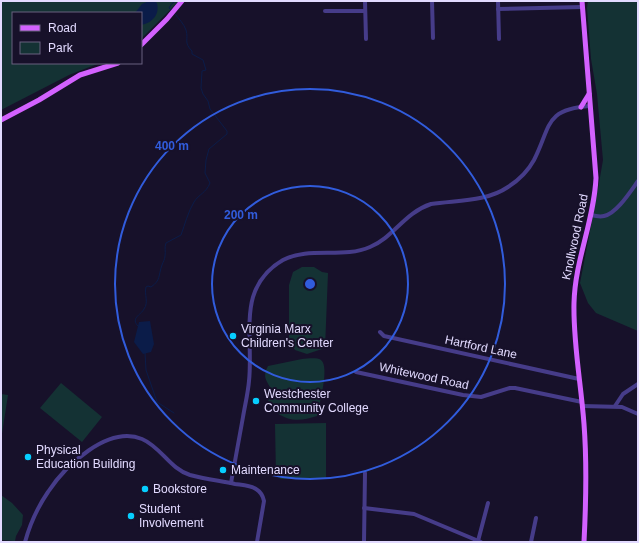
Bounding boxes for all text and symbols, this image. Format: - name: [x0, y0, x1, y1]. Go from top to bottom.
- legend: [12, 12, 142, 64]
- text: Road: [48, 21, 77, 35]
- text: Park: [48, 41, 74, 55]
- text: 400 m: [155, 139, 189, 153]
- street label: Knollwood Road: [559, 193, 591, 281]
- text: 200 m: [224, 208, 258, 222]
- centre of rings: [303, 277, 317, 291]
- place label: Virginia Marx Children's Center: [241, 322, 333, 350]
- marker: Virginia Marx Children's Center: [228, 331, 238, 341]
- street label: Hartford Lane: [444, 333, 519, 362]
- street label: Whitewood Road: [378, 360, 470, 392]
- place label: Westchester Community College: [264, 387, 369, 415]
- marker: Westchester Community College: [251, 396, 261, 406]
- place label: Physical Education Building: [36, 443, 135, 471]
- marker: Physical Education Building: [23, 452, 33, 462]
- place label: Maintenance: [231, 463, 300, 477]
- marker: Maintenance: [218, 465, 228, 475]
- place label: Bookstore: [153, 482, 207, 496]
- marker: Bookstore: [140, 484, 150, 494]
- place label: Student Involvement: [139, 502, 204, 530]
- marker: Student Involvement: [126, 511, 136, 521]

